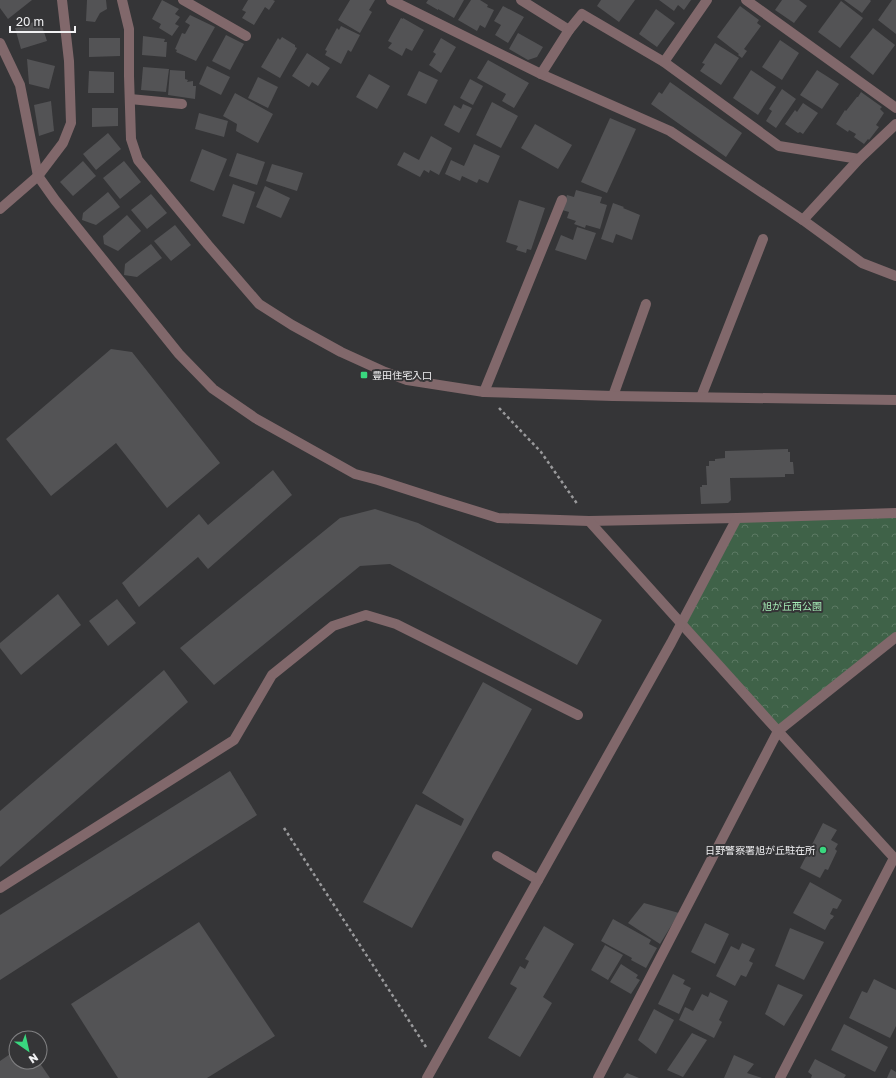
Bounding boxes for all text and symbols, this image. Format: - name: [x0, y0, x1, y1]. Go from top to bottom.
- scale bar: [10, 8, 75, 34]
- text: 20 m: [16, 14, 44, 29]
- place label: 豊田住宅入口: [372, 369, 432, 381]
- marker: 豊田住宅入口: [359, 370, 369, 380]
- park label: 旭が丘西公園: [762, 600, 822, 612]
- place label: 日野警察署旭が丘駐在所: [705, 844, 815, 856]
- marker: 日野警察署旭が丘駐在所: [818, 845, 828, 855]
- north arrow: [8, 1030, 48, 1070]
- text: N: [27, 1051, 41, 1066]

